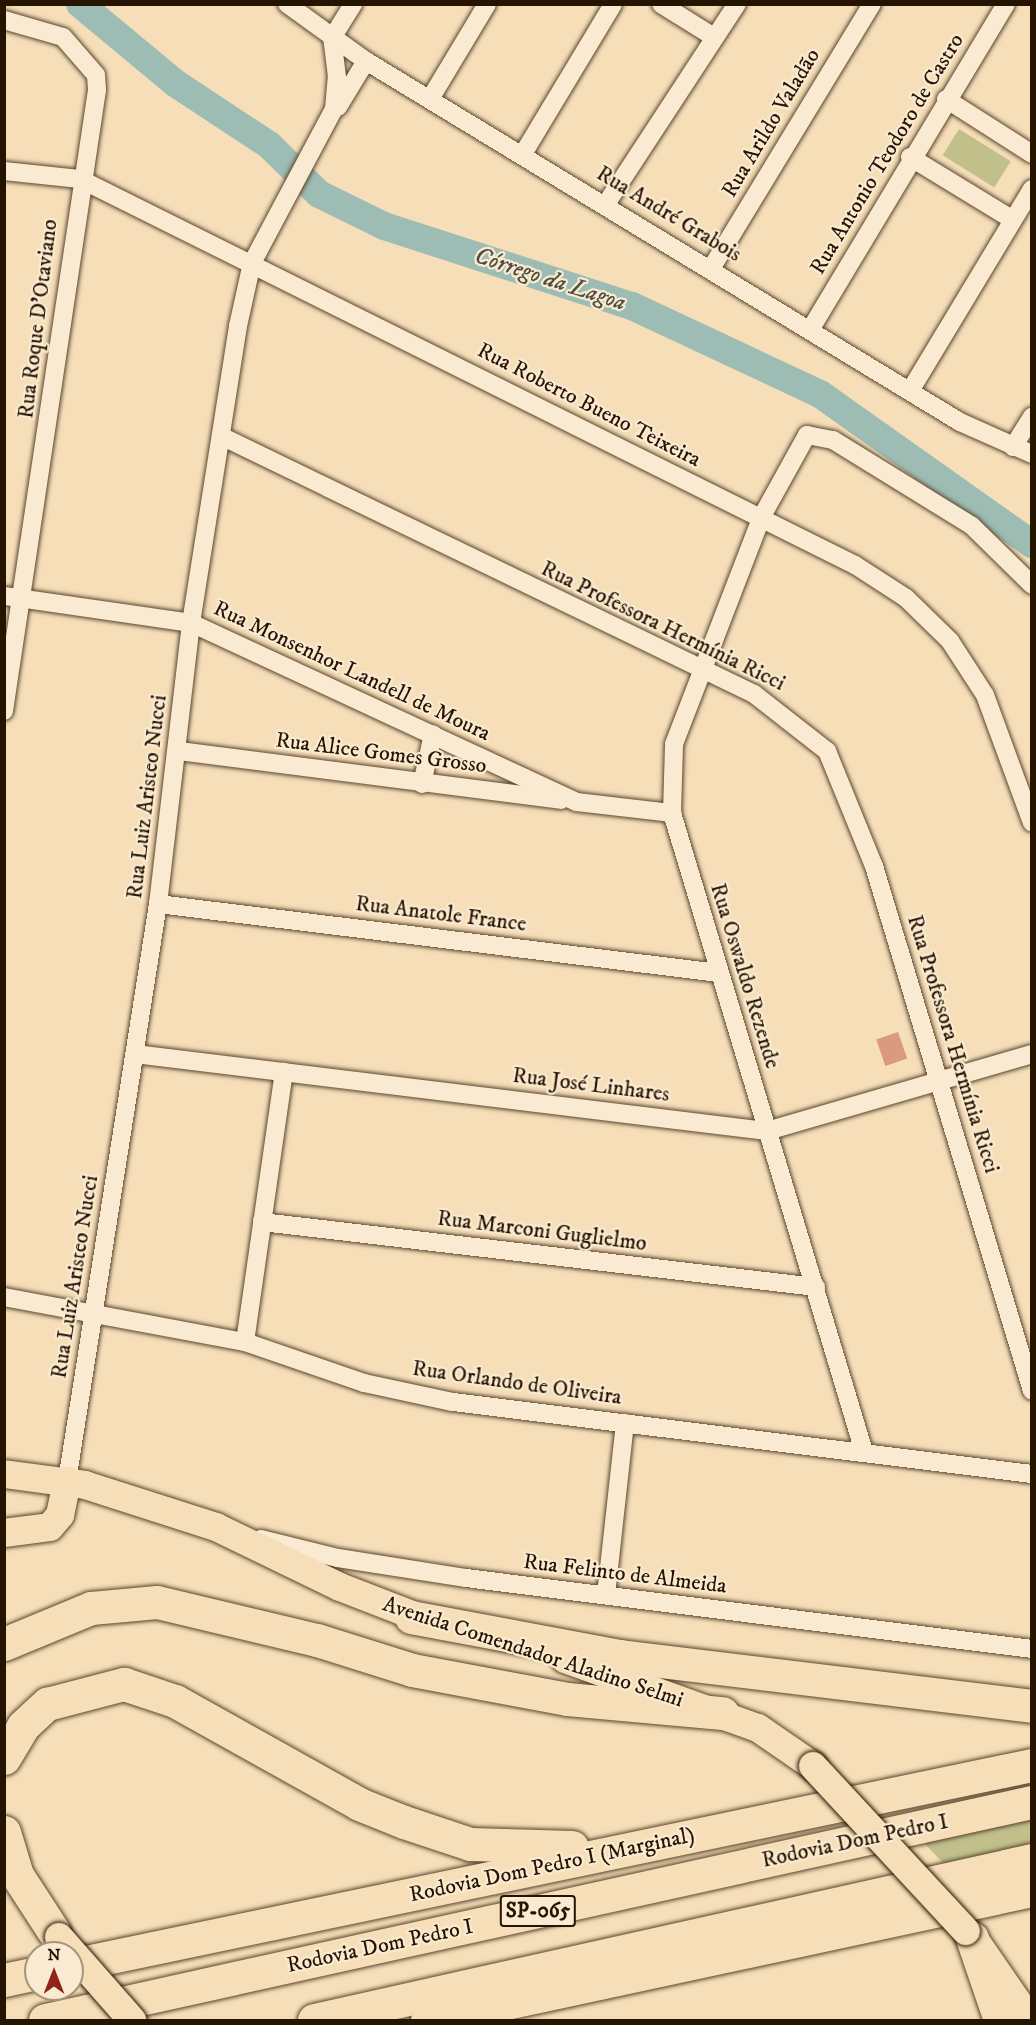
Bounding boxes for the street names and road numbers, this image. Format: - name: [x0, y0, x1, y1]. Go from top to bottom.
- street label: Rua Antonio Teodoro de Castro: [804, 29, 970, 279]
- street label: Rua Arildo Valadão: [716, 44, 826, 202]
- street label: Rua André Grabois: [592, 160, 746, 268]
- street label: Rua Roque D'Otaviano: [13, 218, 63, 420]
- street label: Rua Roberto Bueno Teixeira: [473, 337, 705, 473]
- street label: Rua Professora Hermínia Ricci: [537, 555, 789, 697]
- street label: Rua Monsenhor Landell de Moura: [209, 595, 495, 747]
- street label: Rua Luiz Aristeo Nucci: [121, 693, 173, 901]
- street label: Rua Alice Gomes Grosso: [274, 727, 488, 779]
- street label: Rua Oswaldo Rezende: [704, 880, 786, 1072]
- street label: Rua Anatole France: [354, 890, 528, 938]
- street label: Rua Professora Hermínia Ricci: [901, 912, 1005, 1176]
- street label: Rua José Linhares: [511, 1062, 671, 1108]
- street label: Rua Luiz Aristeo Nucci: [46, 1174, 104, 1380]
- street label: Rua Marconi Guglielmo: [436, 1205, 648, 1257]
- street label: Rua Orlando de Oliveira: [411, 1355, 623, 1411]
- street label: Rua Felinto de Almeida: [522, 1548, 728, 1600]
- street label: Avenida Comendador Aladino Selmi: [379, 1591, 687, 1713]
- street label: Rodovia Dom Pedro I: [759, 1808, 951, 1874]
- street label: Rodovia Dom Pedro I (Marginal): [407, 1822, 697, 1908]
- road number: SP-065: [499, 1893, 577, 1929]
- street label: Rodovia Dom Pedro I: [284, 1913, 476, 1979]

